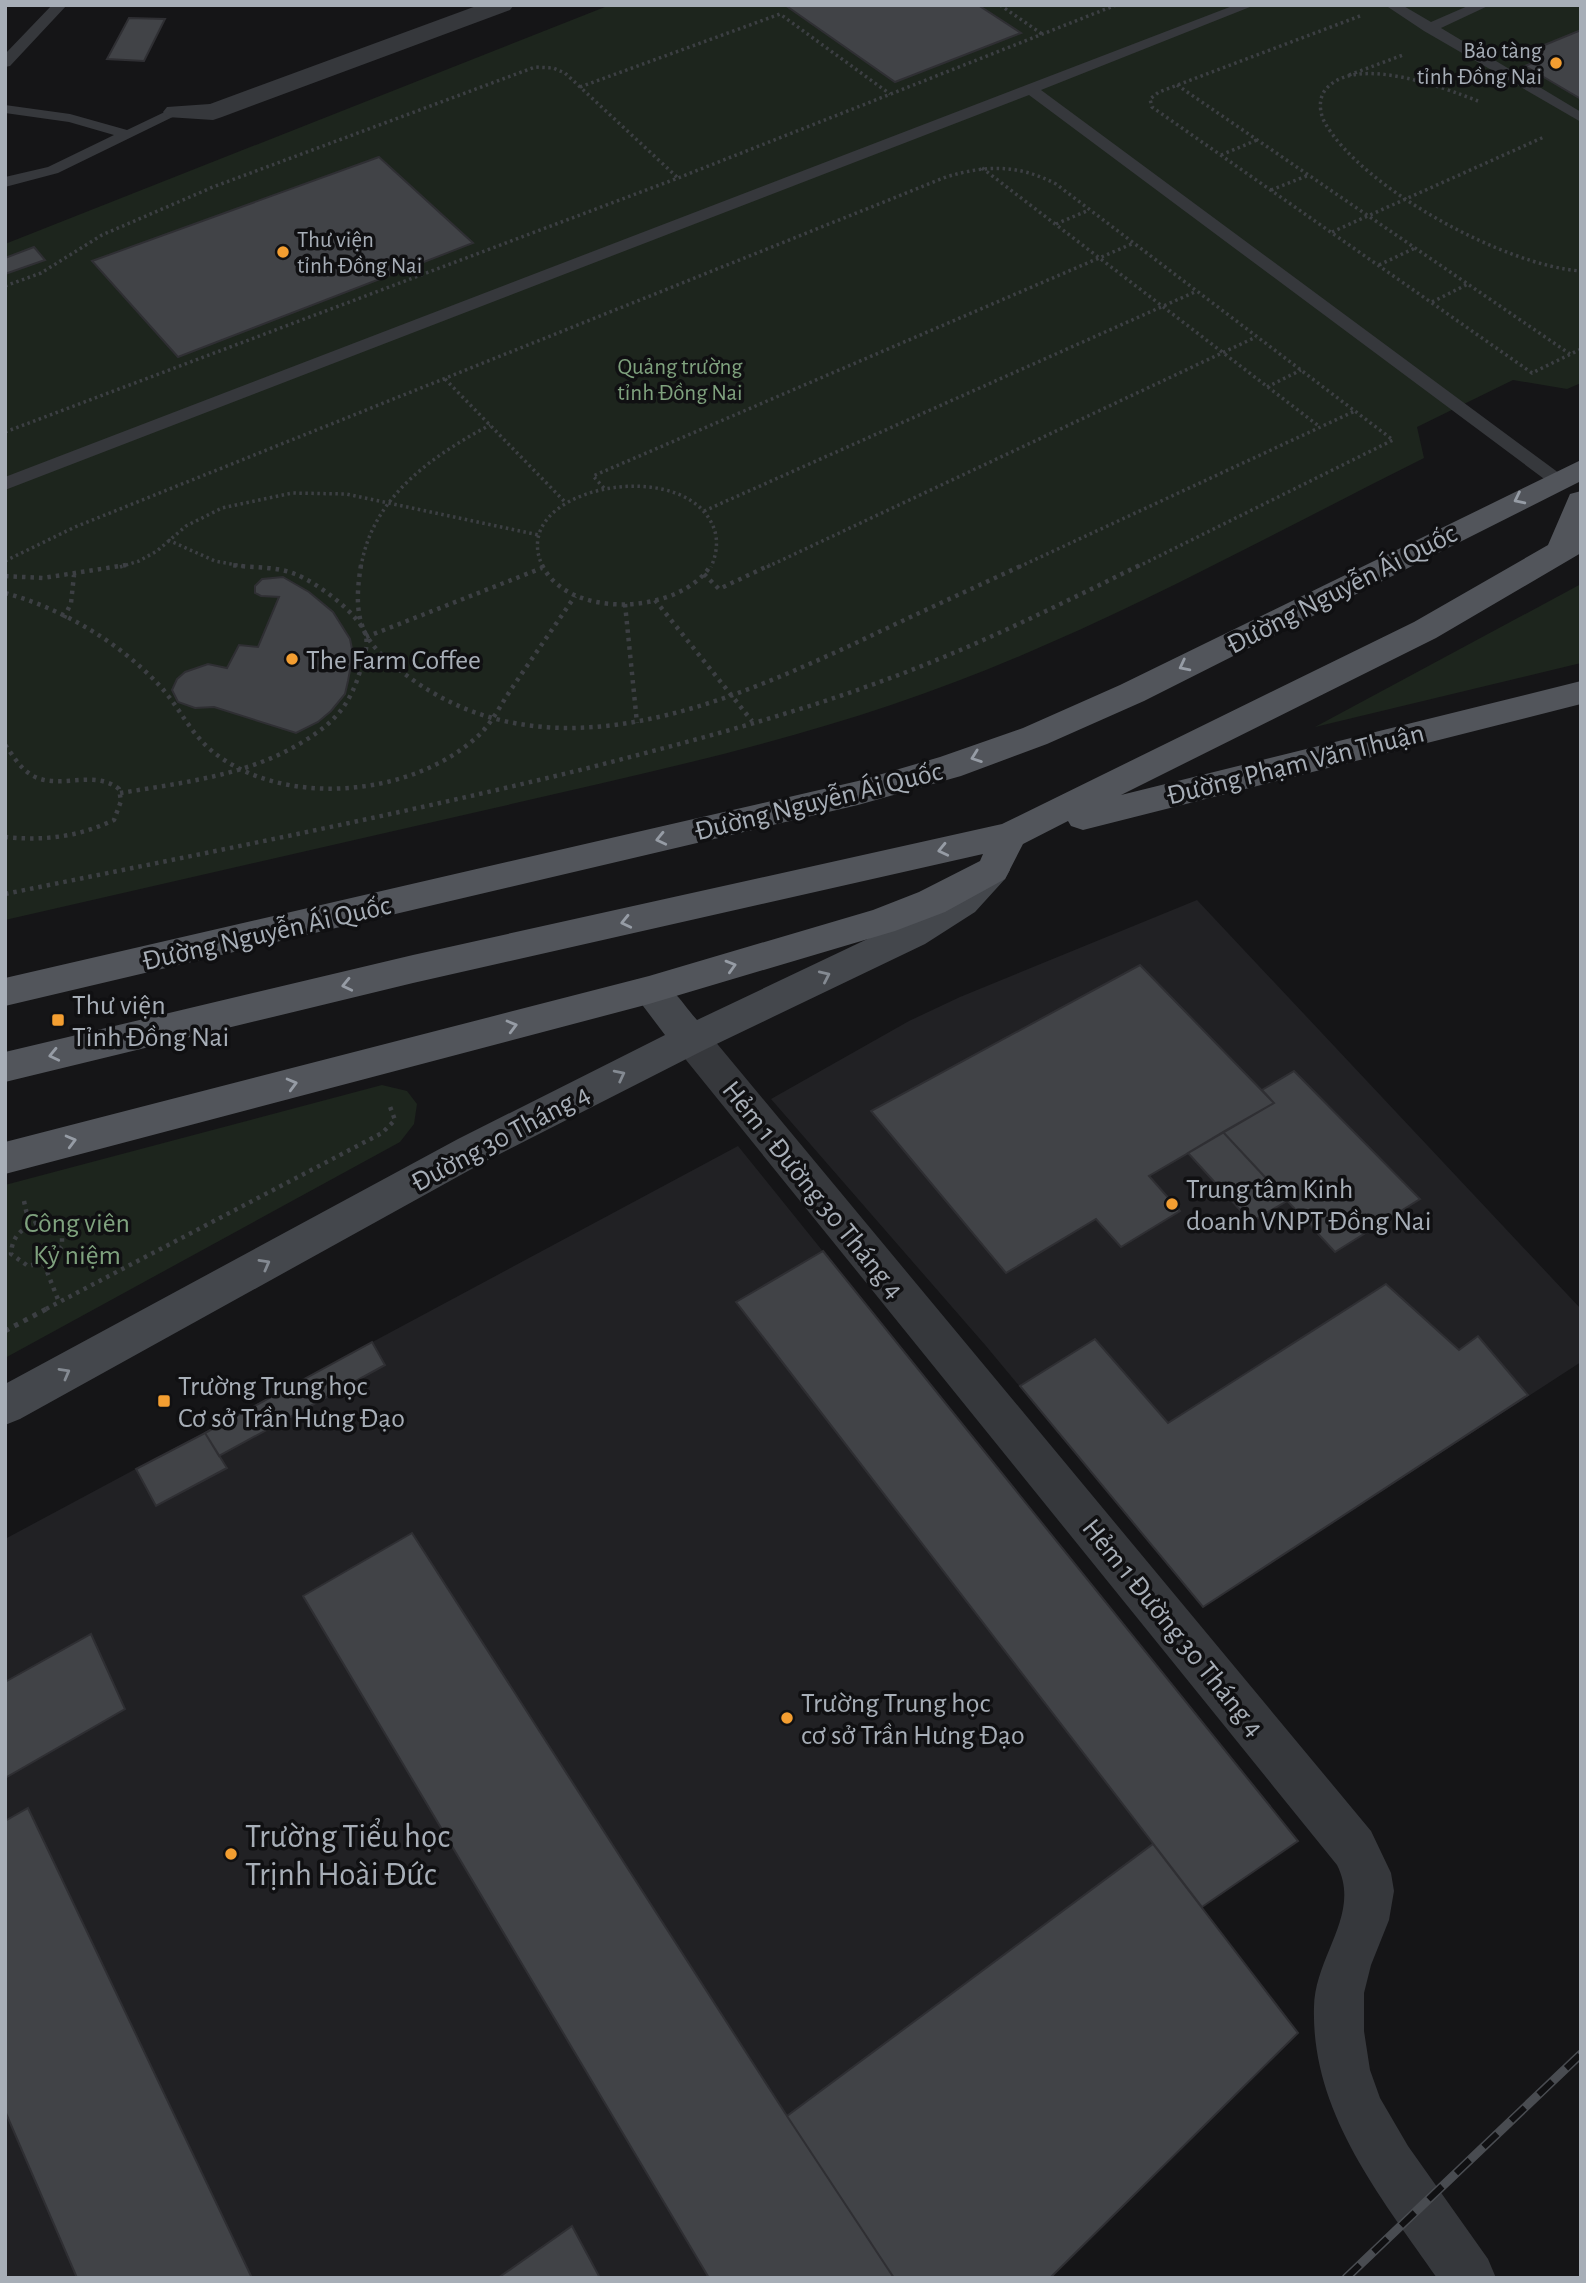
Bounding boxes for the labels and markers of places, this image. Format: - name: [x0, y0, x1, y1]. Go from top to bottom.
- place label: Bảo tàng tỉnh Đồng Nai: [1417, 40, 1543, 89]
- marker: Bảo tàng tỉnh Đồng Nai: [1548, 55, 1564, 71]
- place label: Thư viện tỉnh Đồng Nai: [297, 229, 422, 278]
- marker: Thư viện tỉnh Đồng Nai: [275, 244, 291, 260]
- place label: The Farm Coffee: [306, 647, 481, 675]
- marker: The Farm Coffee: [284, 651, 300, 667]
- place label: Thư viện Tỉnh Đồng Nai: [72, 992, 229, 1052]
- marker: Thư viện Tỉnh Đồng Nai: [50, 1012, 66, 1028]
- place label: Trung tâm Kinh doanh VNPT Đồng Nai: [1186, 1176, 1431, 1236]
- marker: Trung tâm Kinh doanh VNPT Đồng Nai: [1164, 1196, 1180, 1212]
- place label: Trường Trung học Cơ sở Trần Hưng Đạo: [178, 1373, 405, 1433]
- marker: Trường Trung học Cơ sở Trần Hưng Đạo: [156, 1393, 172, 1409]
- place label: Trường Trung học cơ sở Trần Hưng Đạo: [801, 1690, 1025, 1750]
- marker: Trường Trung học cơ sở Trần Hưng Đạo: [779, 1710, 795, 1726]
- place label: Trường Tiểu học Trịnh Hoài Đức: [245, 1817, 450, 1892]
- marker: Trường Tiểu học Trịnh Hoài Đức: [223, 1846, 239, 1862]

